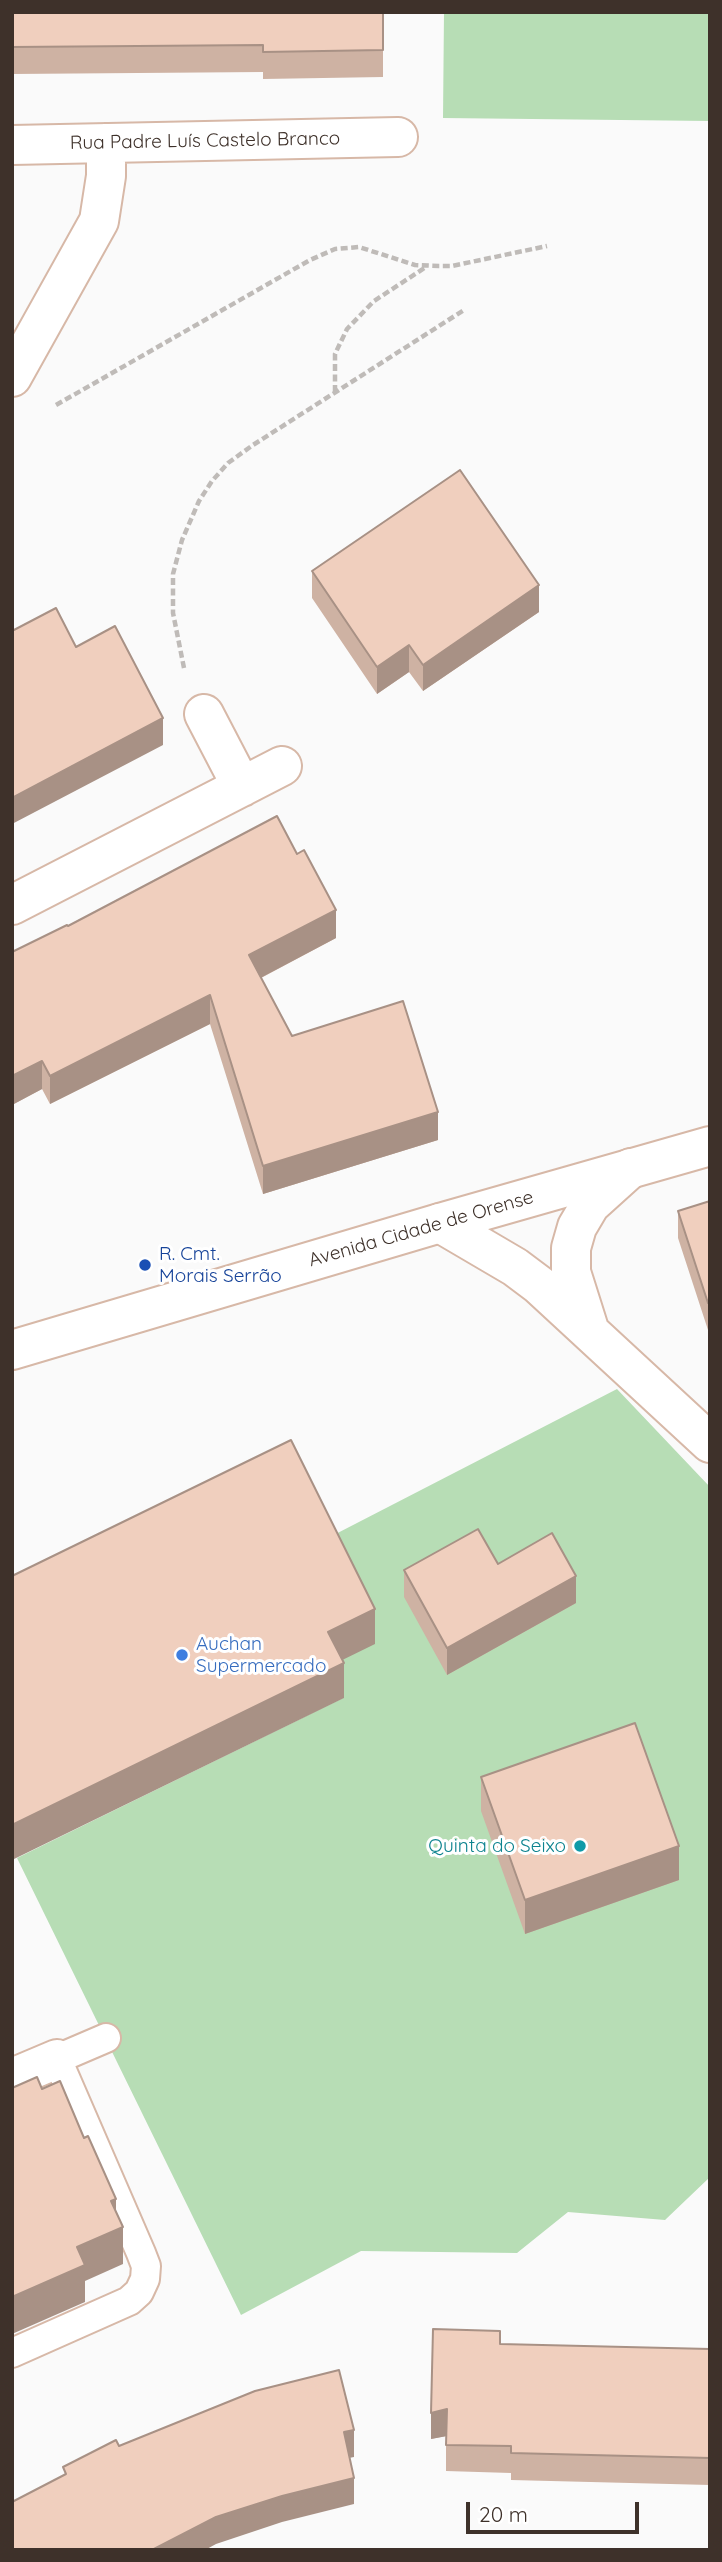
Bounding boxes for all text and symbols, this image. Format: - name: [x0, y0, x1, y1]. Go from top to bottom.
- street label: Rua Padre Luís Castelo Branco: [70, 127, 340, 155]
- street label: Avenida Cidade de Orense: [306, 1186, 536, 1272]
- place label: R. Cmt. Morais Serrão: [159, 1243, 282, 1287]
- marker: R. Cmt. Morais Serrão: [137, 1257, 153, 1273]
- place label: Auchan Supermercado: [196, 1633, 326, 1677]
- marker: Auchan Supermercado: [174, 1647, 190, 1663]
- place label: Quinta do Seixo: [428, 1835, 566, 1857]
- marker: Quinta do Seixo: [572, 1838, 588, 1854]
- scale bar: [470, 2488, 643, 2532]
- text: 20 m: [479, 2501, 528, 2527]

